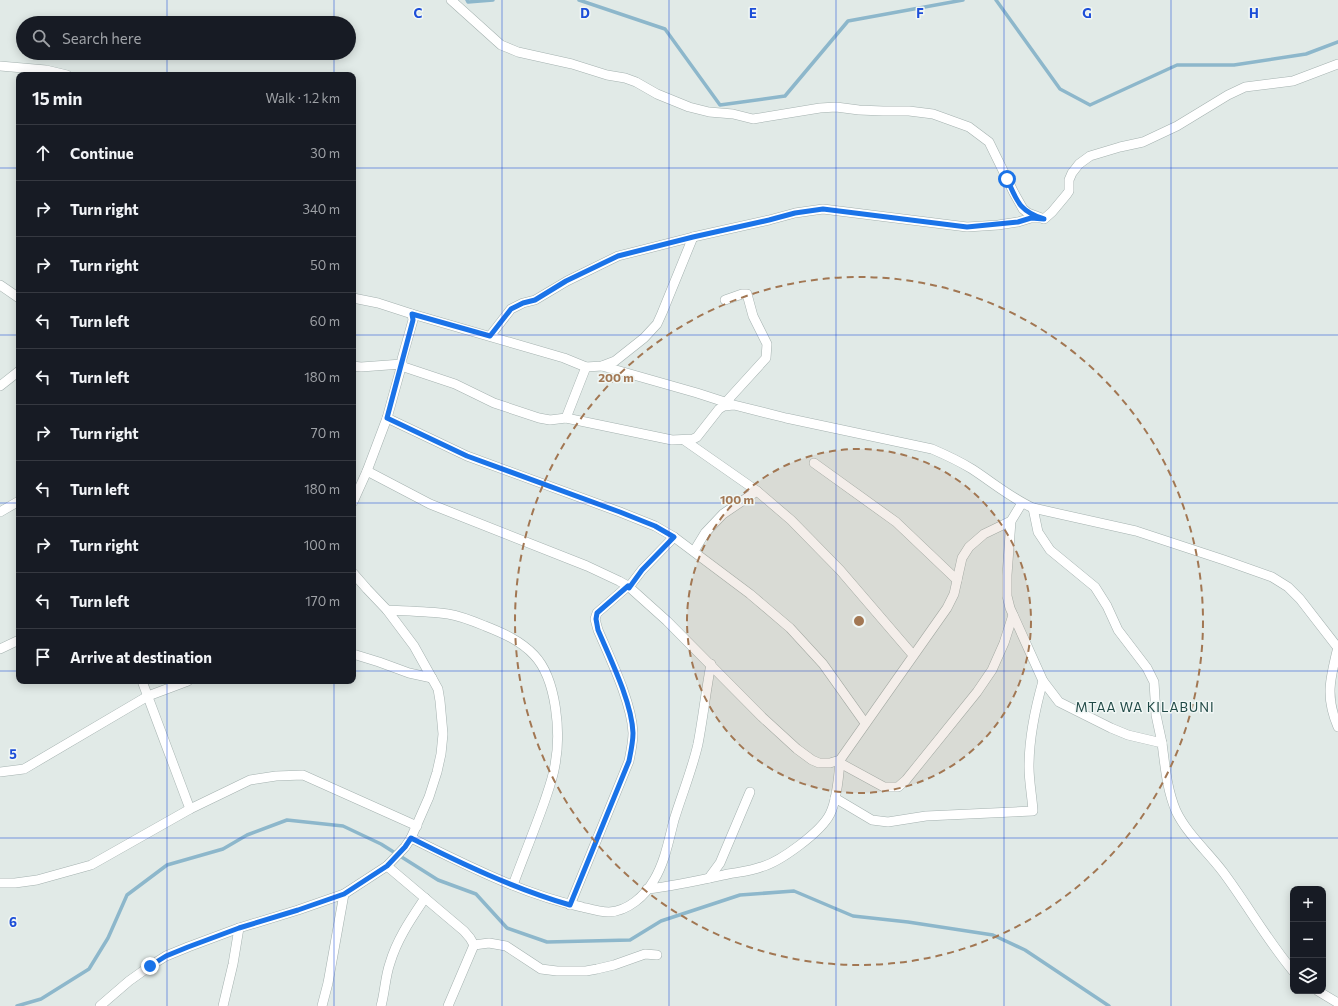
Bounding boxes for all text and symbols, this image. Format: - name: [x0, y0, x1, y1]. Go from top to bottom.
- text: C: [414, 5, 423, 21]
- text: D: [580, 5, 590, 21]
- text: E: [749, 5, 757, 21]
- text: F: [916, 5, 924, 21]
- text: G: [1082, 5, 1092, 21]
- text: H: [1249, 5, 1259, 21]
- search box: [16, 16, 356, 60]
- icon: search: [30, 27, 52, 49]
- text: Search here: [62, 29, 141, 47]
- text: 15 min: [32, 88, 82, 109]
- text: Walk · 1.2 km: [266, 90, 340, 106]
- icon: ahead: [32, 142, 54, 164]
- text: Continue: [70, 144, 134, 162]
- text: 30 m: [310, 145, 340, 161]
- route start: [998, 170, 1016, 188]
- icon: right: [32, 198, 54, 220]
- text: Turn right: [70, 200, 139, 218]
- text: 340 m: [302, 201, 340, 217]
- icon: right: [32, 254, 54, 276]
- text: Turn right: [70, 256, 139, 274]
- text: 50 m: [310, 257, 340, 273]
- icon: left: [32, 310, 54, 332]
- text: Turn left: [70, 312, 129, 330]
- text: 60 m: [310, 313, 340, 329]
- icon: left: [32, 366, 54, 388]
- text: Turn left: [70, 368, 129, 386]
- text: 180 m: [304, 369, 340, 385]
- text: 200 m: [598, 370, 634, 384]
- icon: right: [32, 422, 54, 444]
- text: Turn right: [70, 424, 139, 442]
- text: 70 m: [311, 425, 340, 441]
- icon: left: [32, 478, 54, 500]
- text: Turn left: [70, 480, 129, 498]
- text: 180 m: [304, 481, 340, 497]
- text: 100 m: [720, 492, 754, 506]
- icon: right: [32, 534, 54, 556]
- text: Turn right: [70, 536, 139, 554]
- text: 100 m: [304, 537, 340, 553]
- icon: left: [32, 590, 54, 612]
- text: Turn left: [70, 592, 129, 610]
- text: 170 m: [305, 593, 340, 609]
- centre of rings: [852, 614, 866, 628]
- icon: arrive: [32, 646, 54, 668]
- text: Arrive at destination: [70, 648, 212, 666]
- district label: MTAA WA KILABUNI: [1075, 699, 1215, 715]
- text: 5: [9, 746, 17, 762]
- map controls: [1290, 886, 1326, 994]
- button: +: [1290, 886, 1326, 922]
- text: 6: [9, 914, 17, 930]
- button: −: [1290, 922, 1326, 958]
- route end: [141, 957, 159, 975]
- button: layers: [1290, 958, 1326, 994]

